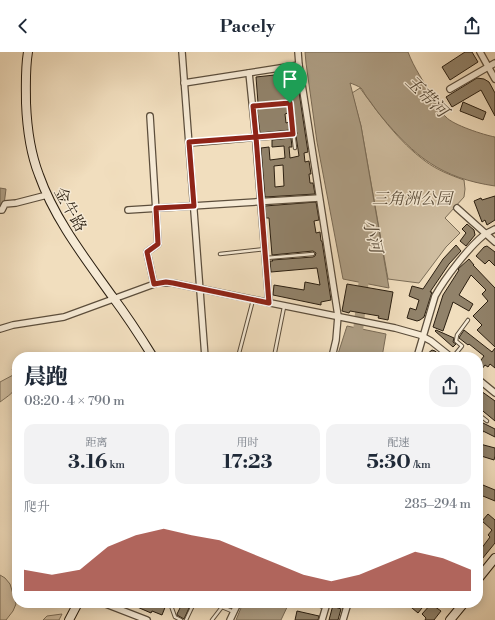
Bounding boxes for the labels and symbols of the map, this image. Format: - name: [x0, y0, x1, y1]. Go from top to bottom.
- pin: [273, 62, 307, 103]
- water label: 玉带河: [400, 71, 454, 124]
- street label: 金牛路: [50, 184, 91, 235]
- park label: 三角洲公园: [372, 189, 455, 209]
- water label: 小河: [357, 217, 387, 258]

